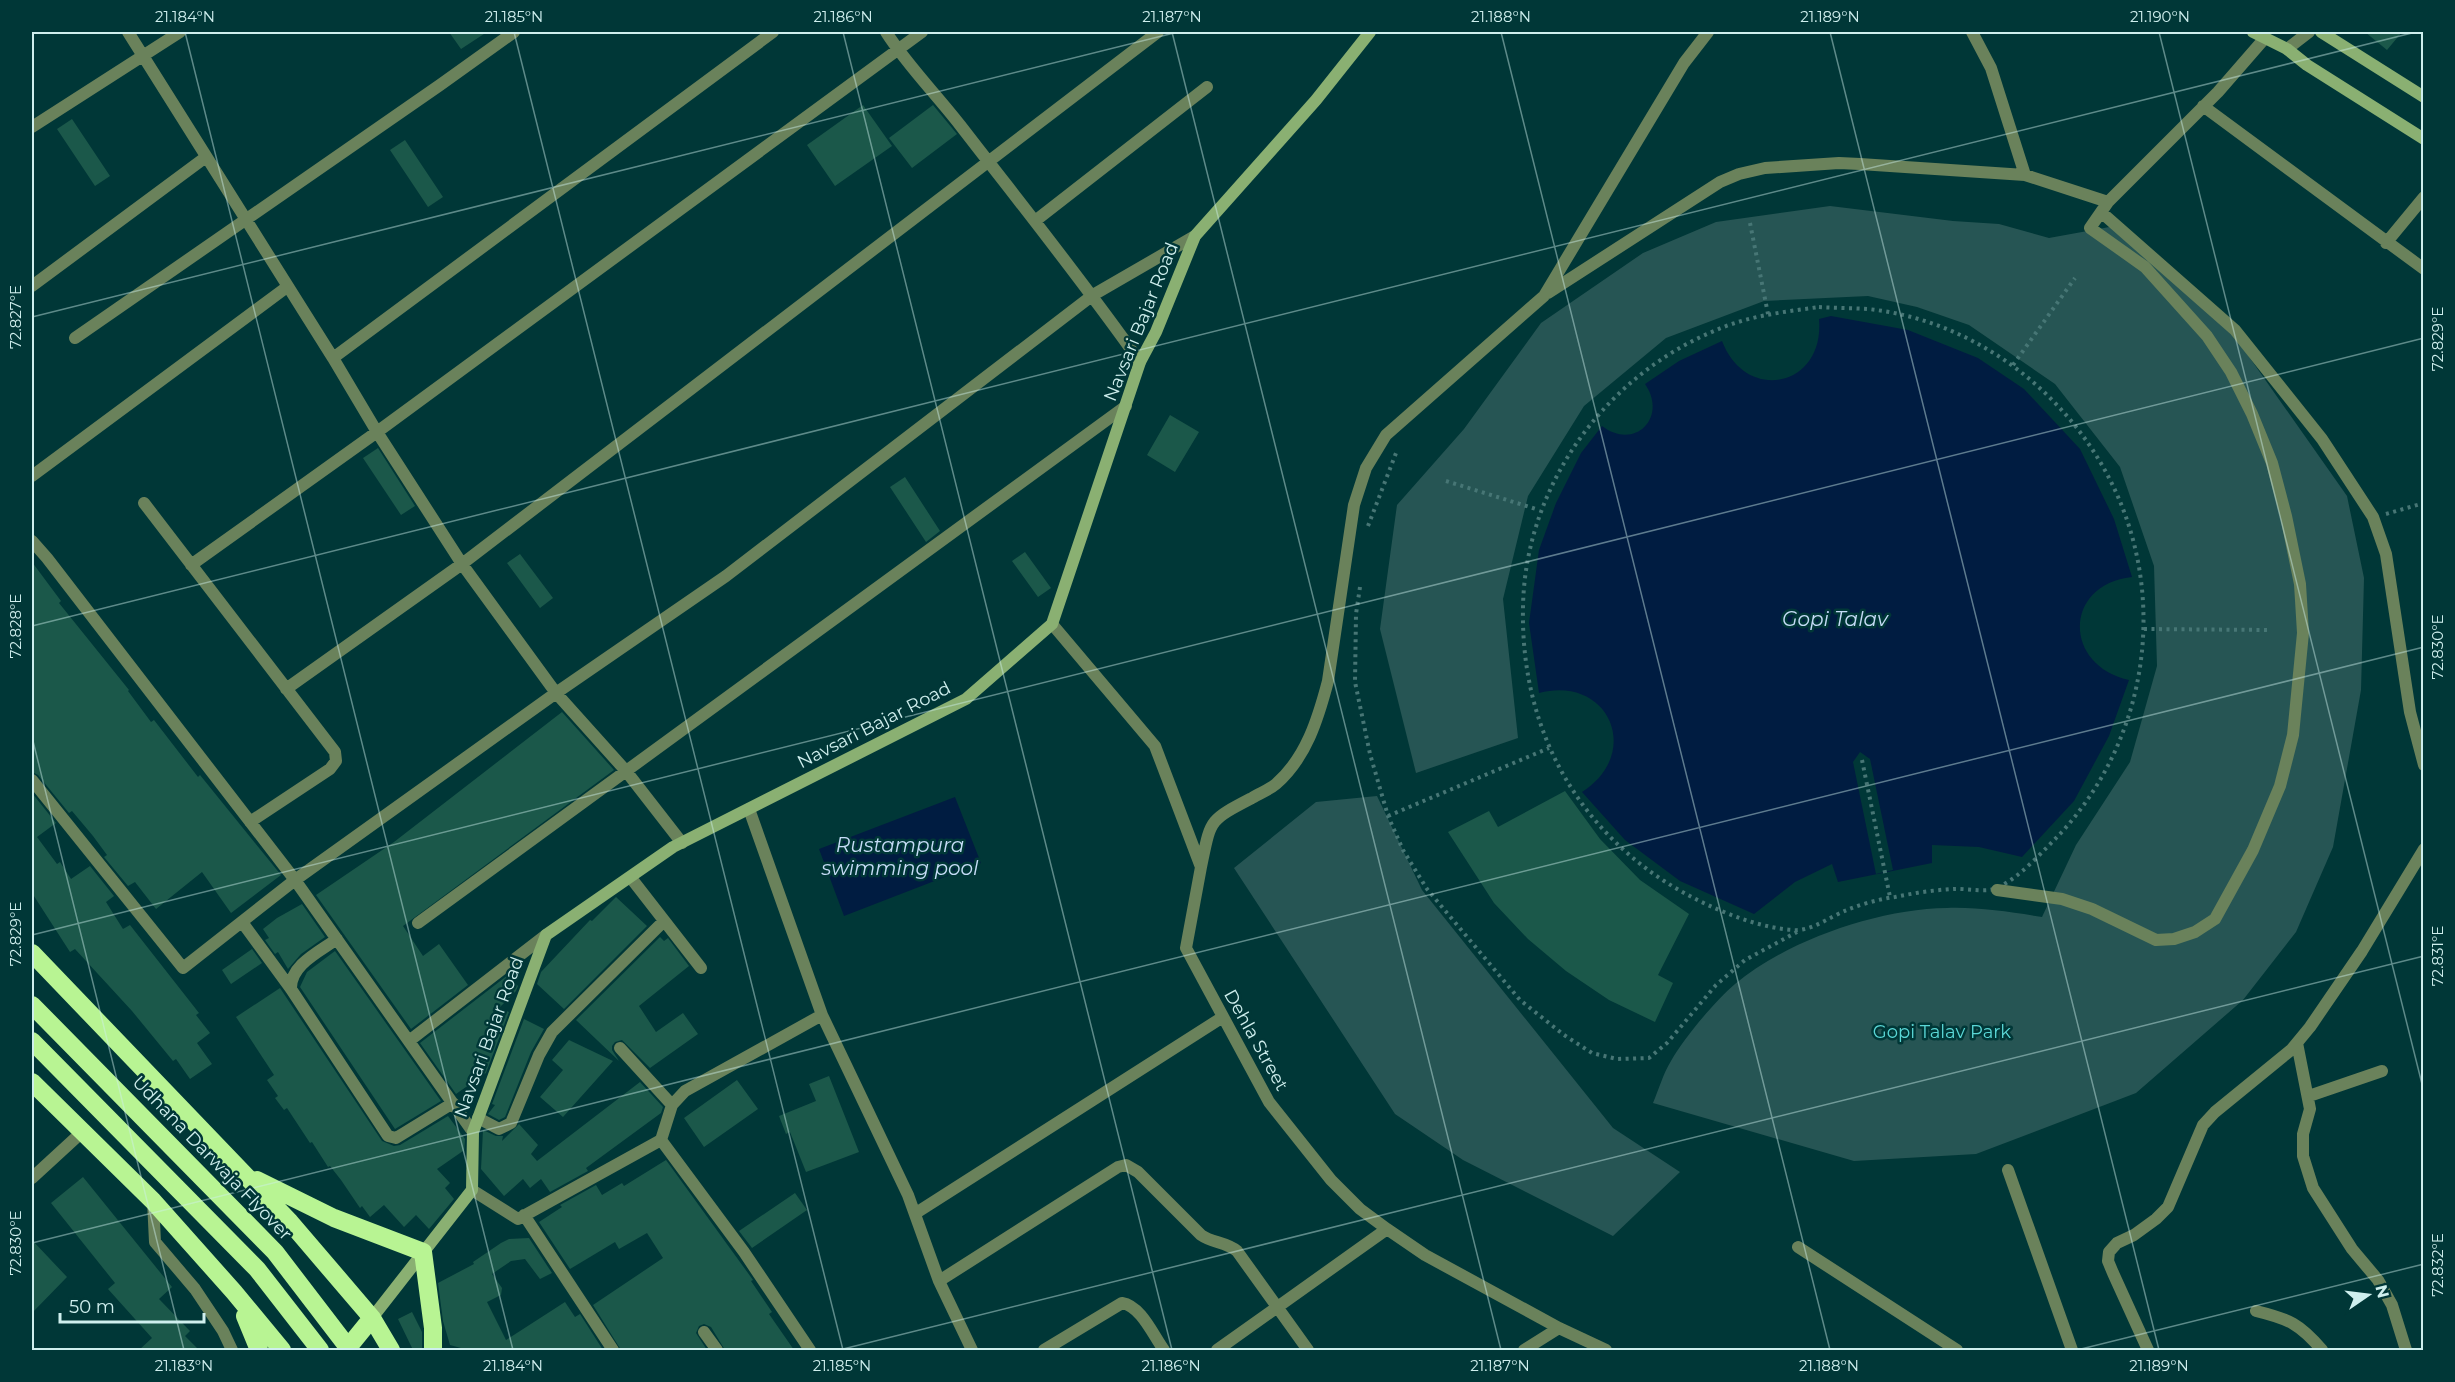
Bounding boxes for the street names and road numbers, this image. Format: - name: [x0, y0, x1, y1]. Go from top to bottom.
- street label: Navsari Bajar Road: [1099, 239, 1183, 405]
- street label: Navsari Bajar Road: [793, 677, 955, 773]
- street label: Navsari Bajar Road: [450, 954, 528, 1120]
- street label: Dehla Street: [1219, 985, 1293, 1095]
- street label: Udhana Darwaja Flyover: [128, 1071, 296, 1245]

